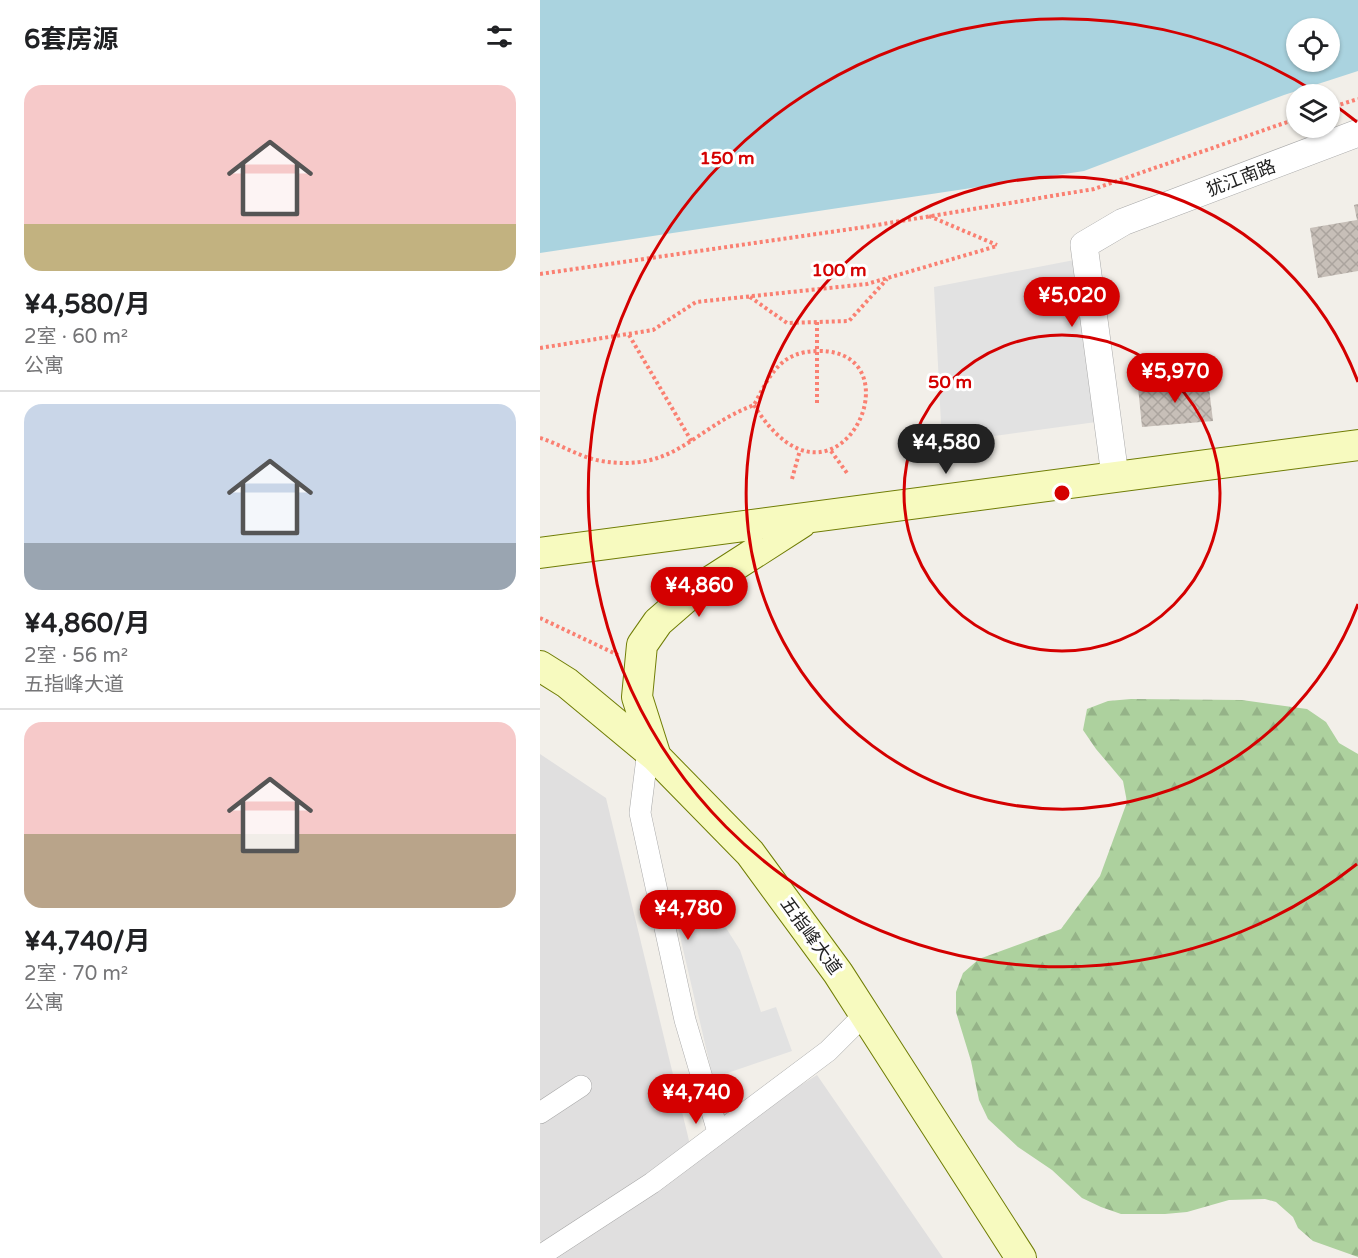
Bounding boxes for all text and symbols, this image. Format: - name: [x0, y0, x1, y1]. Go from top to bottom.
- map controls: [1286, 18, 1340, 138]
- button: locate: [1286, 18, 1340, 72]
- icon: filters: [483, 20, 516, 53]
- text: 6套房源: [24, 24, 118, 55]
- button: layers: [1286, 84, 1340, 138]
- icon: home: [216, 124, 324, 232]
- text: 150 m: [699, 147, 755, 169]
- street label: 犹江南路: [1203, 155, 1279, 201]
- text: 100 m: [811, 259, 867, 281]
- pin: ¥5,020: [1023, 277, 1121, 328]
- text: ¥5,020: [1038, 284, 1106, 308]
- text: ¥4,580/月: [24, 289, 151, 320]
- text: 2室 · 60 m²: [24, 325, 128, 349]
- pin: ¥5,970: [1126, 353, 1224, 404]
- text: 公寓: [24, 354, 64, 378]
- text: ¥5,970: [1141, 360, 1209, 384]
- text: 50 m: [928, 371, 972, 393]
- pin: ¥4,580: [897, 424, 995, 475]
- text: ¥4,580: [912, 431, 980, 455]
- icon: home: [216, 443, 324, 551]
- centre of rings: [1052, 483, 1072, 503]
- pin: ¥4,860: [650, 567, 748, 618]
- text: ¥4,860: [665, 574, 733, 598]
- text: ¥4,860/月: [24, 608, 151, 639]
- text: 2室 · 56 m²: [24, 644, 128, 668]
- text: 五指峰大道: [24, 673, 124, 697]
- icon: home: [216, 761, 324, 869]
- pin: ¥4,780: [639, 890, 737, 941]
- street label: 五指峰大道: [776, 893, 846, 979]
- text: ¥4,780: [654, 897, 722, 921]
- text: ¥4,740/月: [24, 926, 150, 957]
- text: 2室 · 70 m²: [24, 962, 128, 986]
- text: 公寓: [24, 991, 64, 1015]
- pin: ¥4,740: [647, 1074, 745, 1125]
- text: ¥4,740: [662, 1081, 730, 1105]

